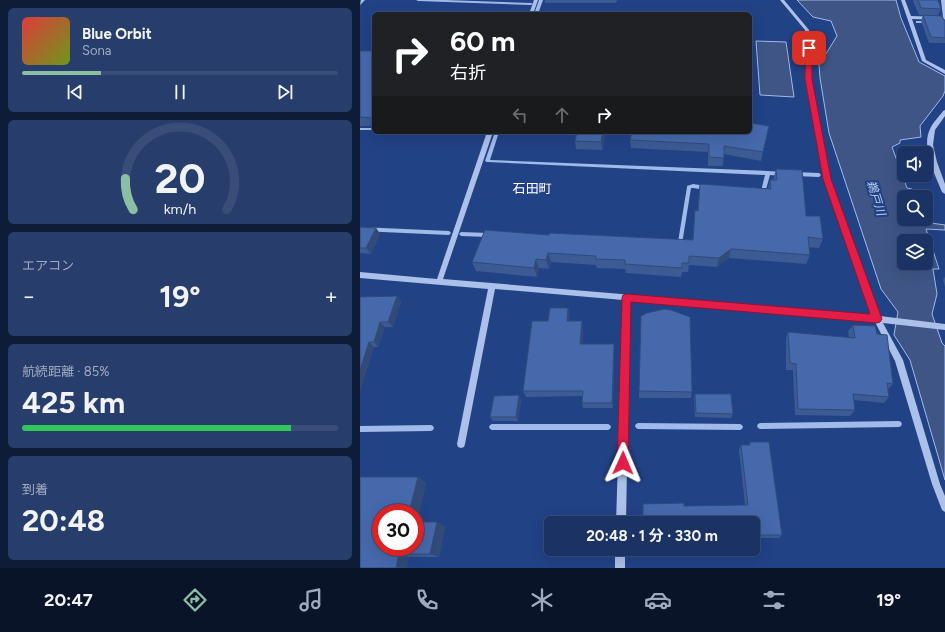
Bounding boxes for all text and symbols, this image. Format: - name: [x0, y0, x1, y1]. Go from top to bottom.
- text: 60 m: [450, 24, 515, 58]
- text: Blue Orbit: [82, 25, 152, 43]
- icon: right: [384, 28, 436, 80]
- pin: [792, 31, 826, 65]
- icon: arrive: [798, 37, 820, 59]
- text: Sona: [82, 43, 111, 58]
- text: 右折: [450, 62, 486, 84]
- icon: previous: [64, 81, 86, 103]
- icon: pause: [169, 81, 191, 103]
- icon: next: [274, 81, 296, 103]
- icon: left: [509, 104, 531, 126]
- icon: ahead: [551, 104, 573, 126]
- icon: right: [593, 104, 615, 126]
- map controls: [897, 146, 933, 270]
- button: sound: [897, 146, 933, 182]
- text: 20: [154, 153, 206, 203]
- water label: 鵜戸川: [864, 179, 889, 219]
- district label: 石田町: [512, 181, 552, 196]
- button: search: [897, 190, 933, 226]
- text: km/h: [164, 200, 196, 218]
- button: layers: [897, 234, 933, 270]
- text: エアコン: [22, 258, 74, 273]
- text: 19°: [159, 278, 201, 315]
- text: −: [22, 283, 36, 310]
- text: +: [324, 283, 338, 310]
- text: 航続距離 · 85%: [22, 364, 109, 379]
- text: 425 km: [22, 384, 125, 421]
- position arrow: [602, 442, 644, 484]
- text: 到着: [22, 482, 48, 497]
- text: 20:48: [22, 502, 105, 539]
- speed limit sign: 30: [372, 504, 424, 556]
- text: 20:48 · 1 分 · 330 m: [586, 527, 718, 545]
- icon: directions: [181, 586, 209, 614]
- icon: music: [297, 586, 325, 614]
- icon: phone: [413, 586, 441, 614]
- icon: climate: [528, 586, 556, 614]
- icon: car: [644, 586, 672, 614]
- icon: filters: [760, 586, 788, 614]
- text: 20:47: [44, 589, 93, 611]
- text: 19°: [876, 589, 901, 611]

